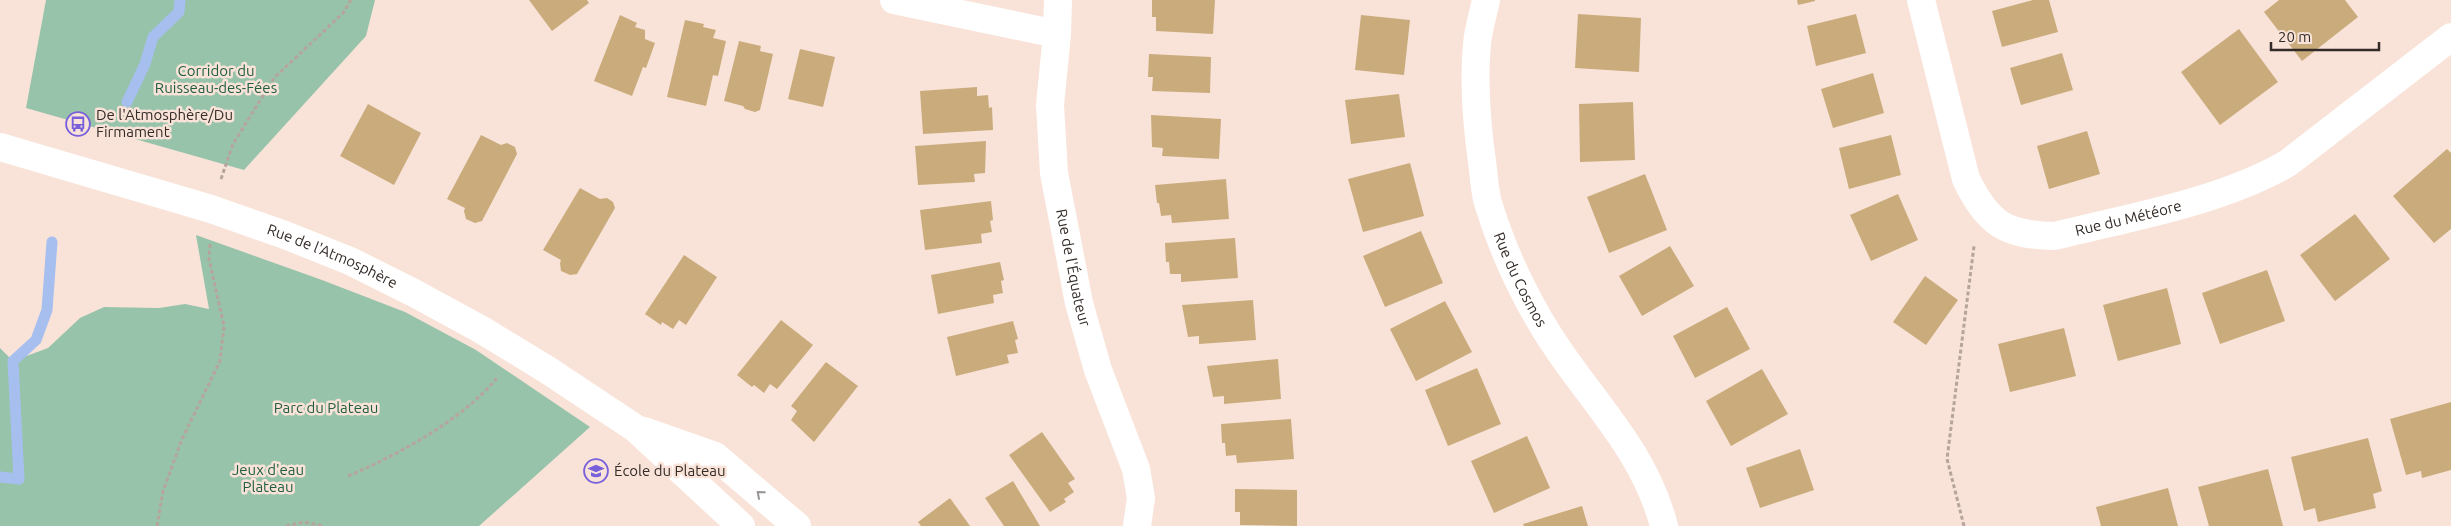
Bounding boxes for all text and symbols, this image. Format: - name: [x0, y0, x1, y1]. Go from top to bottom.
- scale bar: [2271, 20, 2378, 52]
- text: 20 m: [2278, 28, 2311, 45]
- park label: Corridor du Ruisseau-des-Fées: [155, 62, 277, 96]
- place label: De l'Atmosphère/Du Firmament: [96, 106, 233, 140]
- bus stop icon: De l'Atmosphère/Du Firmament: [65, 111, 91, 137]
- street label: Rue du Météore: [2073, 197, 2183, 239]
- street label: Rue de l'Équateur: [1053, 207, 1094, 329]
- street label: Rue de l'Atmosphère: [265, 220, 400, 291]
- street label: Rue du Cosmos: [1491, 230, 1551, 330]
- park label: Parc du Plateau: [274, 399, 378, 416]
- school or university icon: École du Plateau: [583, 458, 609, 484]
- park label: Jeux d'eau Plateau: [232, 461, 304, 495]
- place label: École du Plateau: [614, 462, 726, 479]
- one-way arrow: [757, 492, 766, 500]

